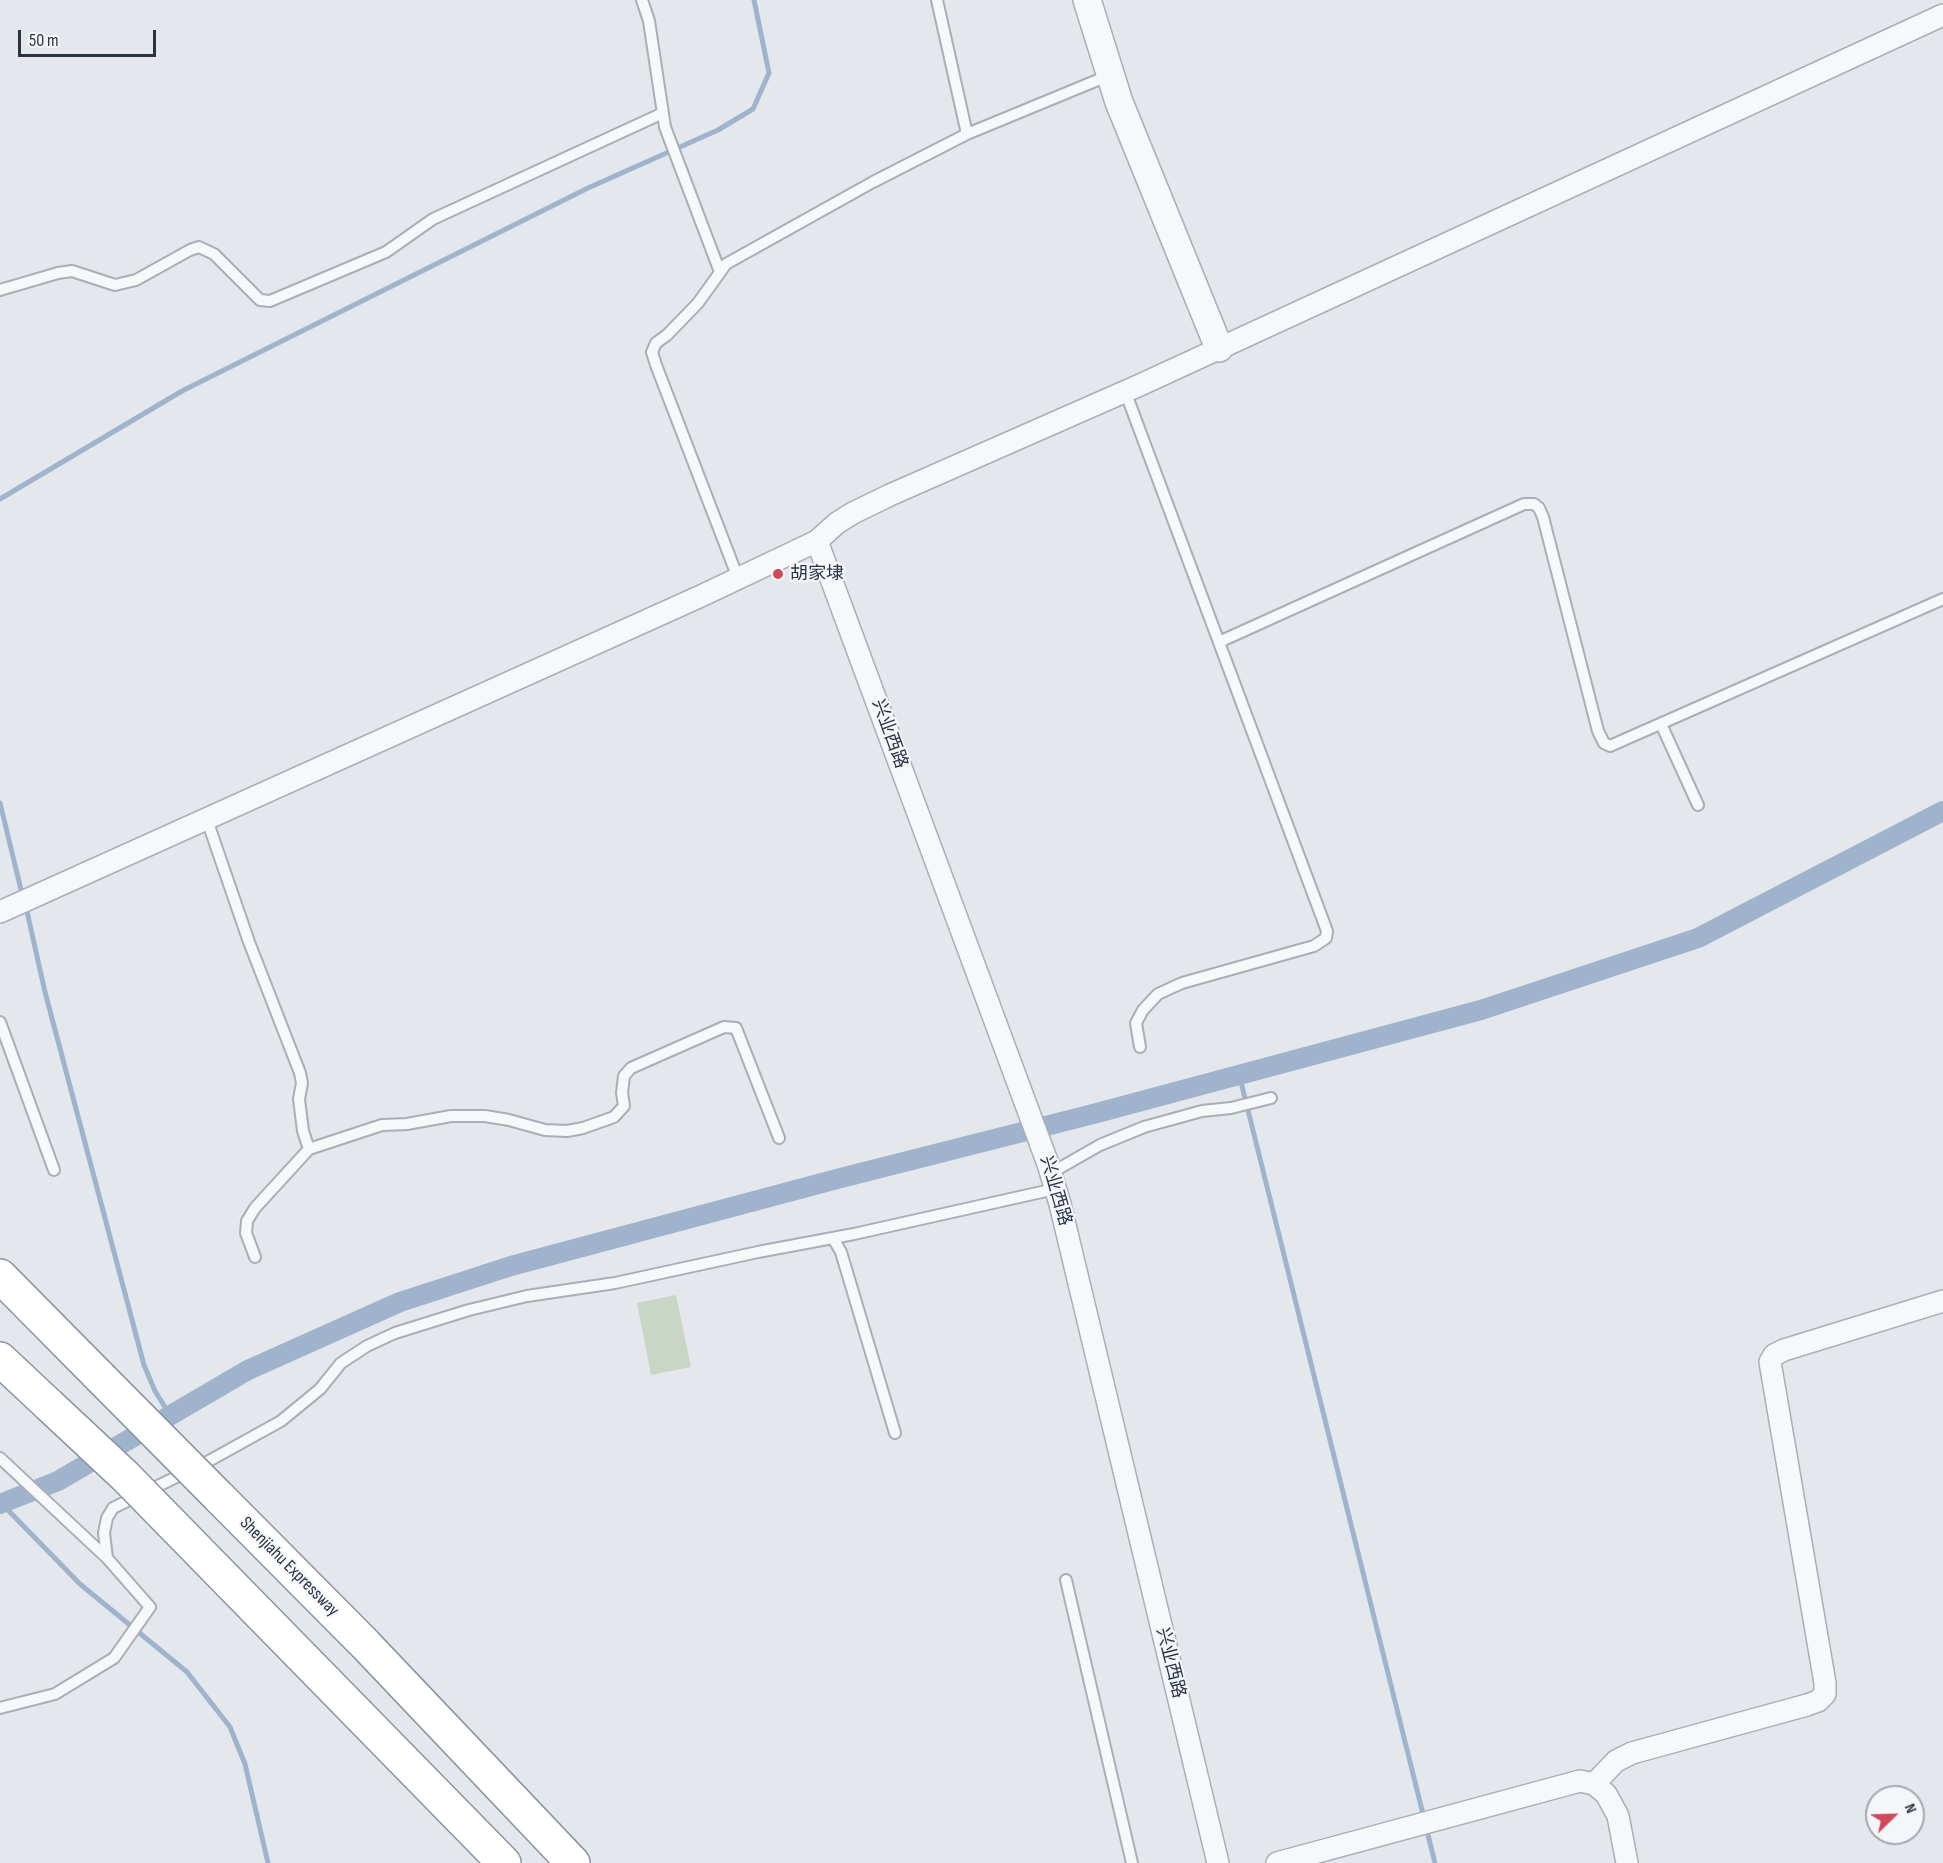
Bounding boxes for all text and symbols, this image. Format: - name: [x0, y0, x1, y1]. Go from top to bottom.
- scale bar: [21, 18, 159, 56]
- text: 50 m: [29, 30, 59, 51]
- place label: 胡家埭: [790, 563, 844, 585]
- marker: 胡家埭: [771, 567, 785, 581]
- street label: 兴业西路: [867, 696, 911, 772]
- street label: 兴业西路: [1035, 1153, 1075, 1229]
- street label: Shenjiahu Expressway: [235, 1513, 343, 1621]
- street label: 兴业西路: [1151, 1625, 1189, 1701]
- north arrow: [1865, 1785, 1925, 1845]
- text: N: [1900, 1801, 1921, 1816]

